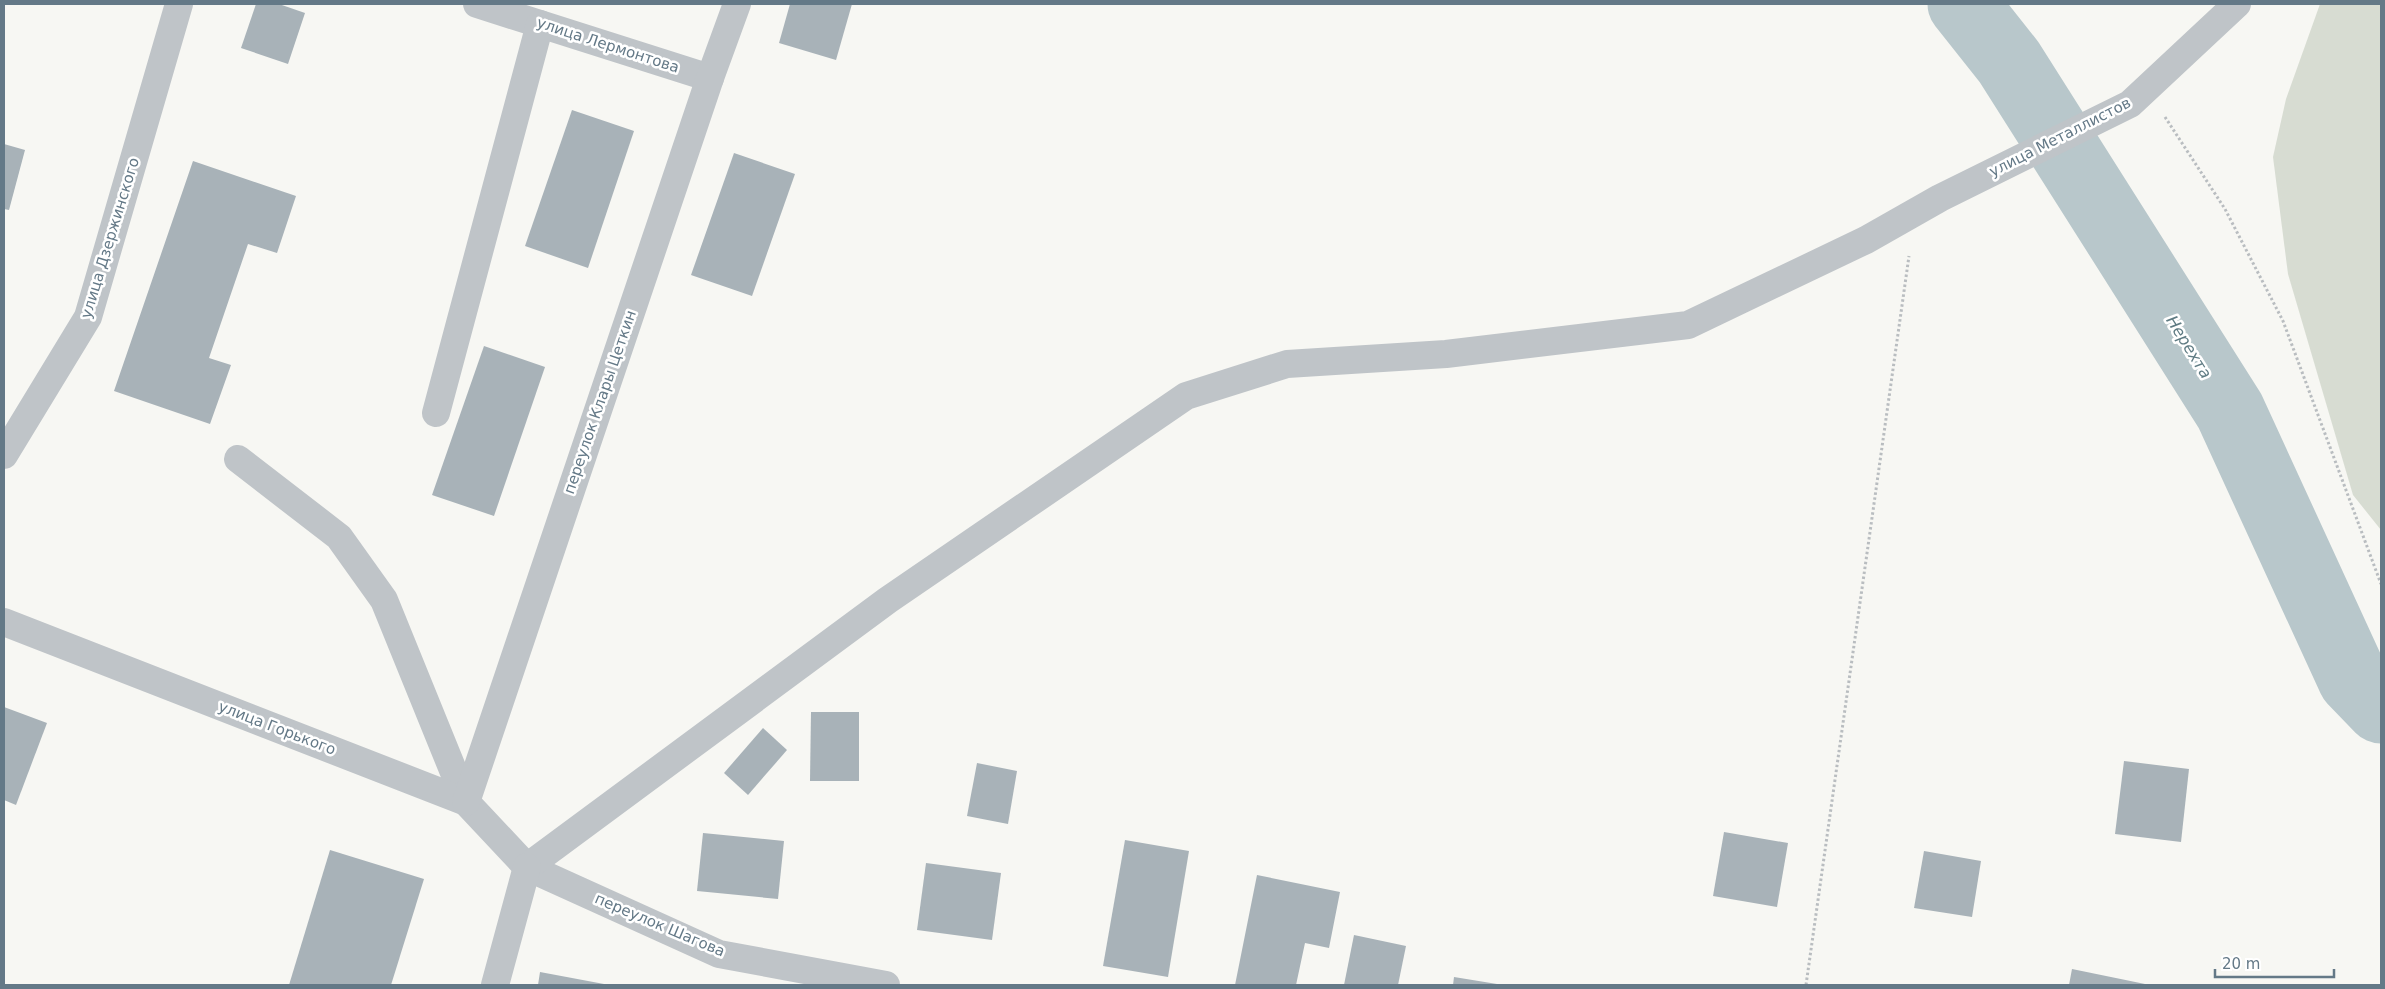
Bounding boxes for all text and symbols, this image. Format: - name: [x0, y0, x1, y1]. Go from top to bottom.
- street label: улица Лермонтова: [535, 13, 681, 77]
- street label: улица Металлистов: [1986, 93, 2134, 181]
- street label: улица Дзержинского: [77, 155, 143, 321]
- street label: переулок Клары Цеткин: [560, 308, 640, 496]
- water label: Нерехта: [2162, 312, 2216, 382]
- street label: улица Горького: [216, 697, 338, 759]
- street label: переулок Шагова: [592, 889, 728, 961]
- scale bar: [2215, 946, 2334, 978]
- text: 20 m: [2222, 955, 2260, 973]

